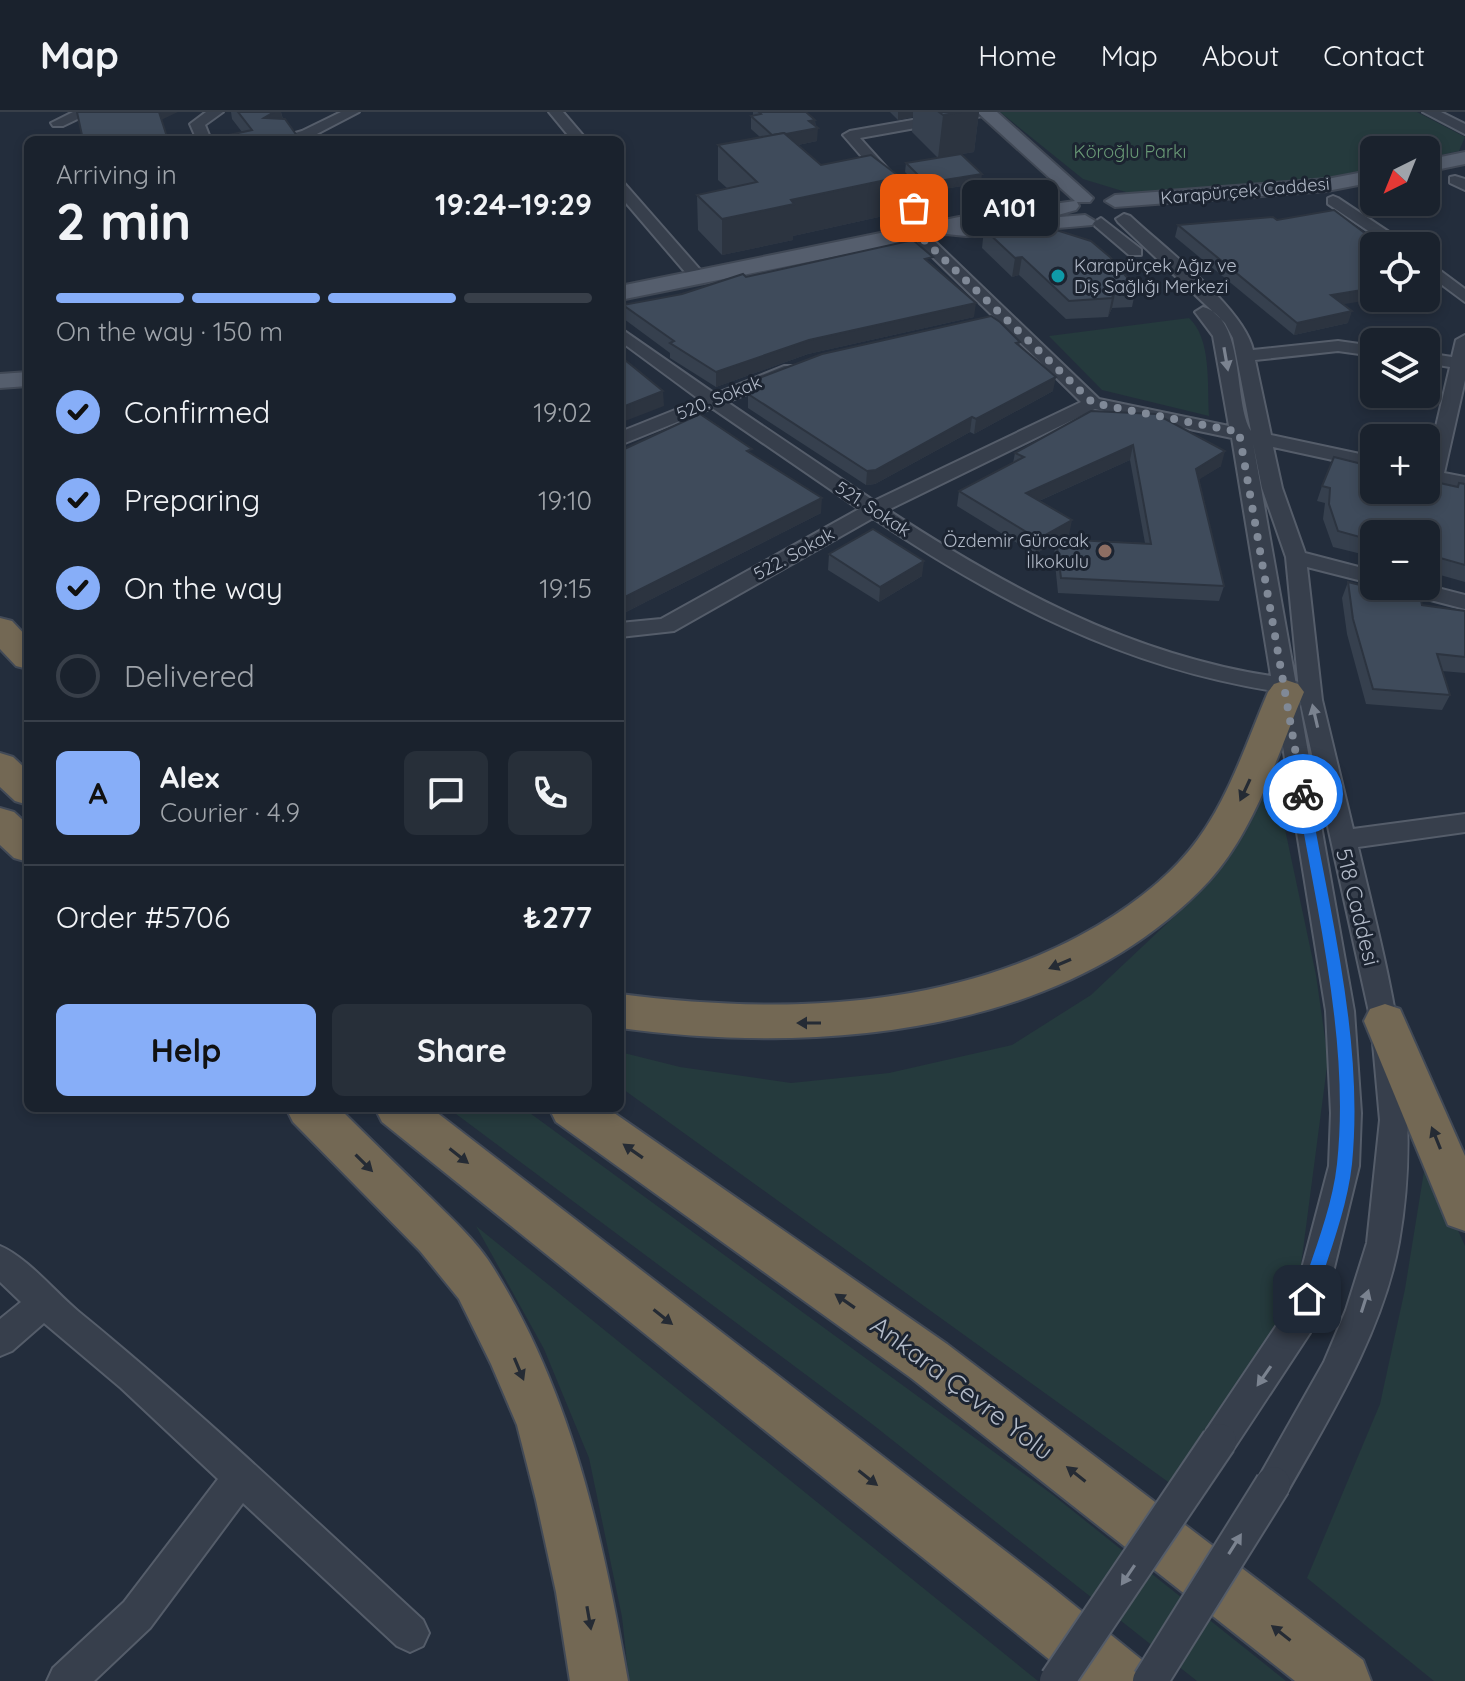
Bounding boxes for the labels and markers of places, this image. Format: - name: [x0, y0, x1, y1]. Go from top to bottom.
- pin: [880, 174, 948, 242]
- callout: A101: [962, 180, 1058, 236]
- place label: Karapürçek Ağız ve Diş Sağlığı Merkezi: [1074, 254, 1237, 298]
- marker: Karapürçek Ağız ve Diş Sağlığı Merkezi: [1049, 267, 1067, 285]
- place label: Özdemir Gürocak İlkokulu: [944, 529, 1089, 573]
- marker: Özdemir Gürocak İlkokulu: [1096, 542, 1114, 560]
- pin: [1273, 1265, 1341, 1333]

